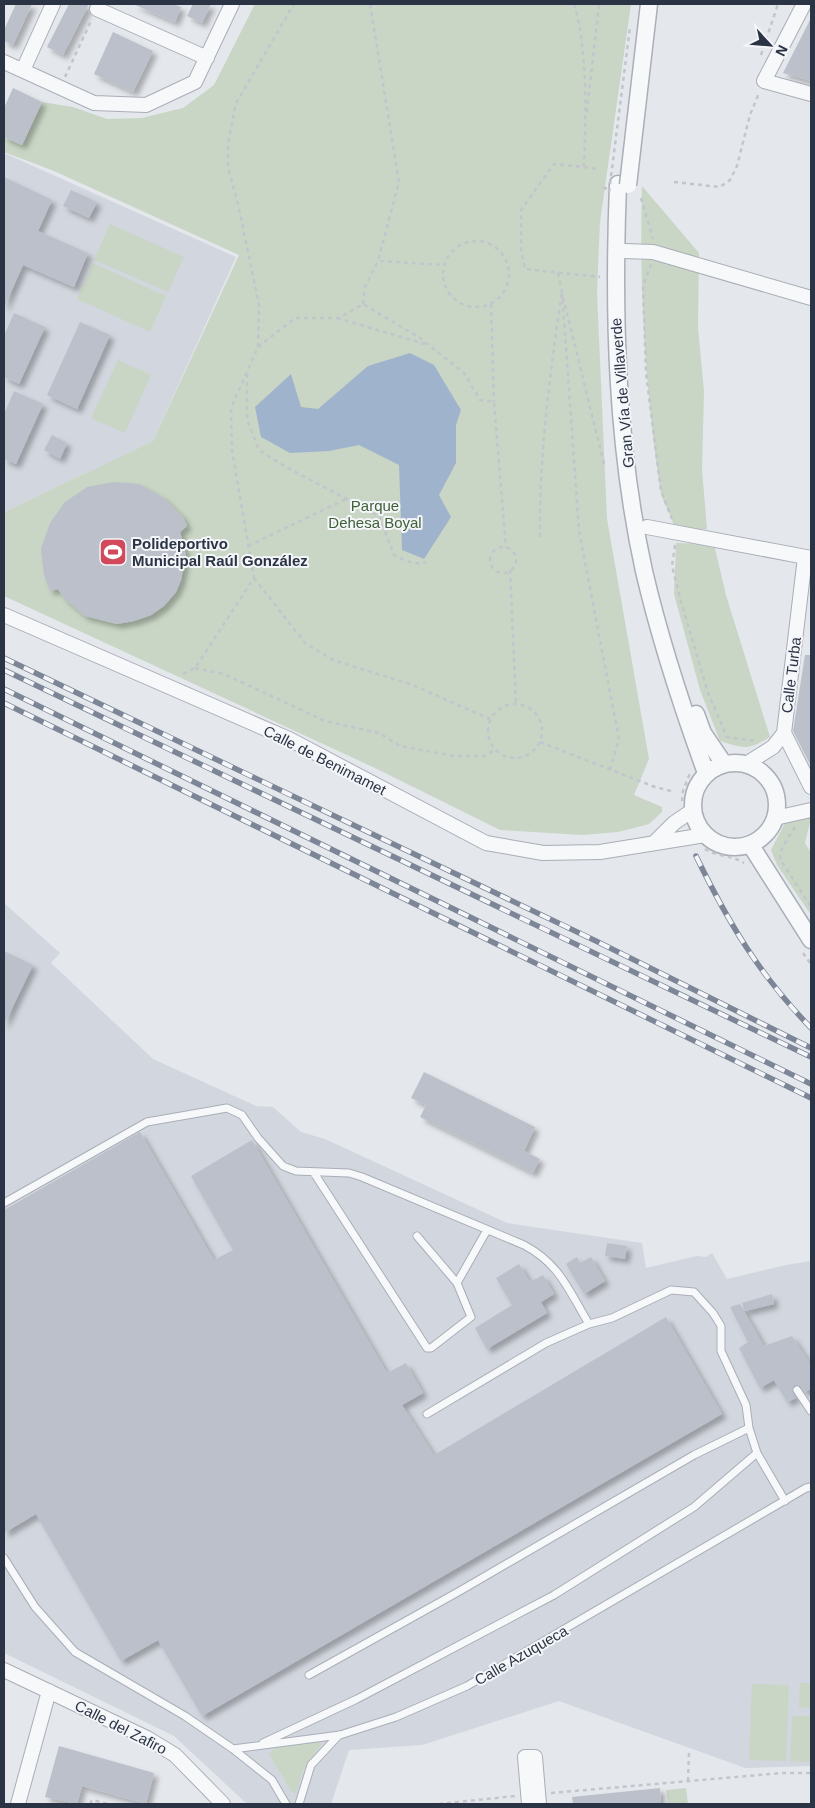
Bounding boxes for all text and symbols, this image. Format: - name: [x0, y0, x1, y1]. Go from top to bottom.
- north arrow: [745, 20, 795, 70]
- text: N: [772, 43, 791, 59]
- street label: Gran Vía de Villaverde: [607, 317, 637, 469]
- park label: Parque Dehesa Boyal: [328, 497, 422, 531]
- place label: Polideportivo Municipal Raúl González: [132, 535, 308, 569]
- sports icon: Polideportivo Municipal Raúl González: [98, 537, 128, 567]
- street label: Calle Turba: [778, 635, 804, 714]
- street label: Calle de Benimamet: [261, 722, 390, 799]
- street label: Calle Azuqueca: [472, 1621, 571, 1688]
- street label: Calle del Zafiro: [72, 1697, 170, 1757]

